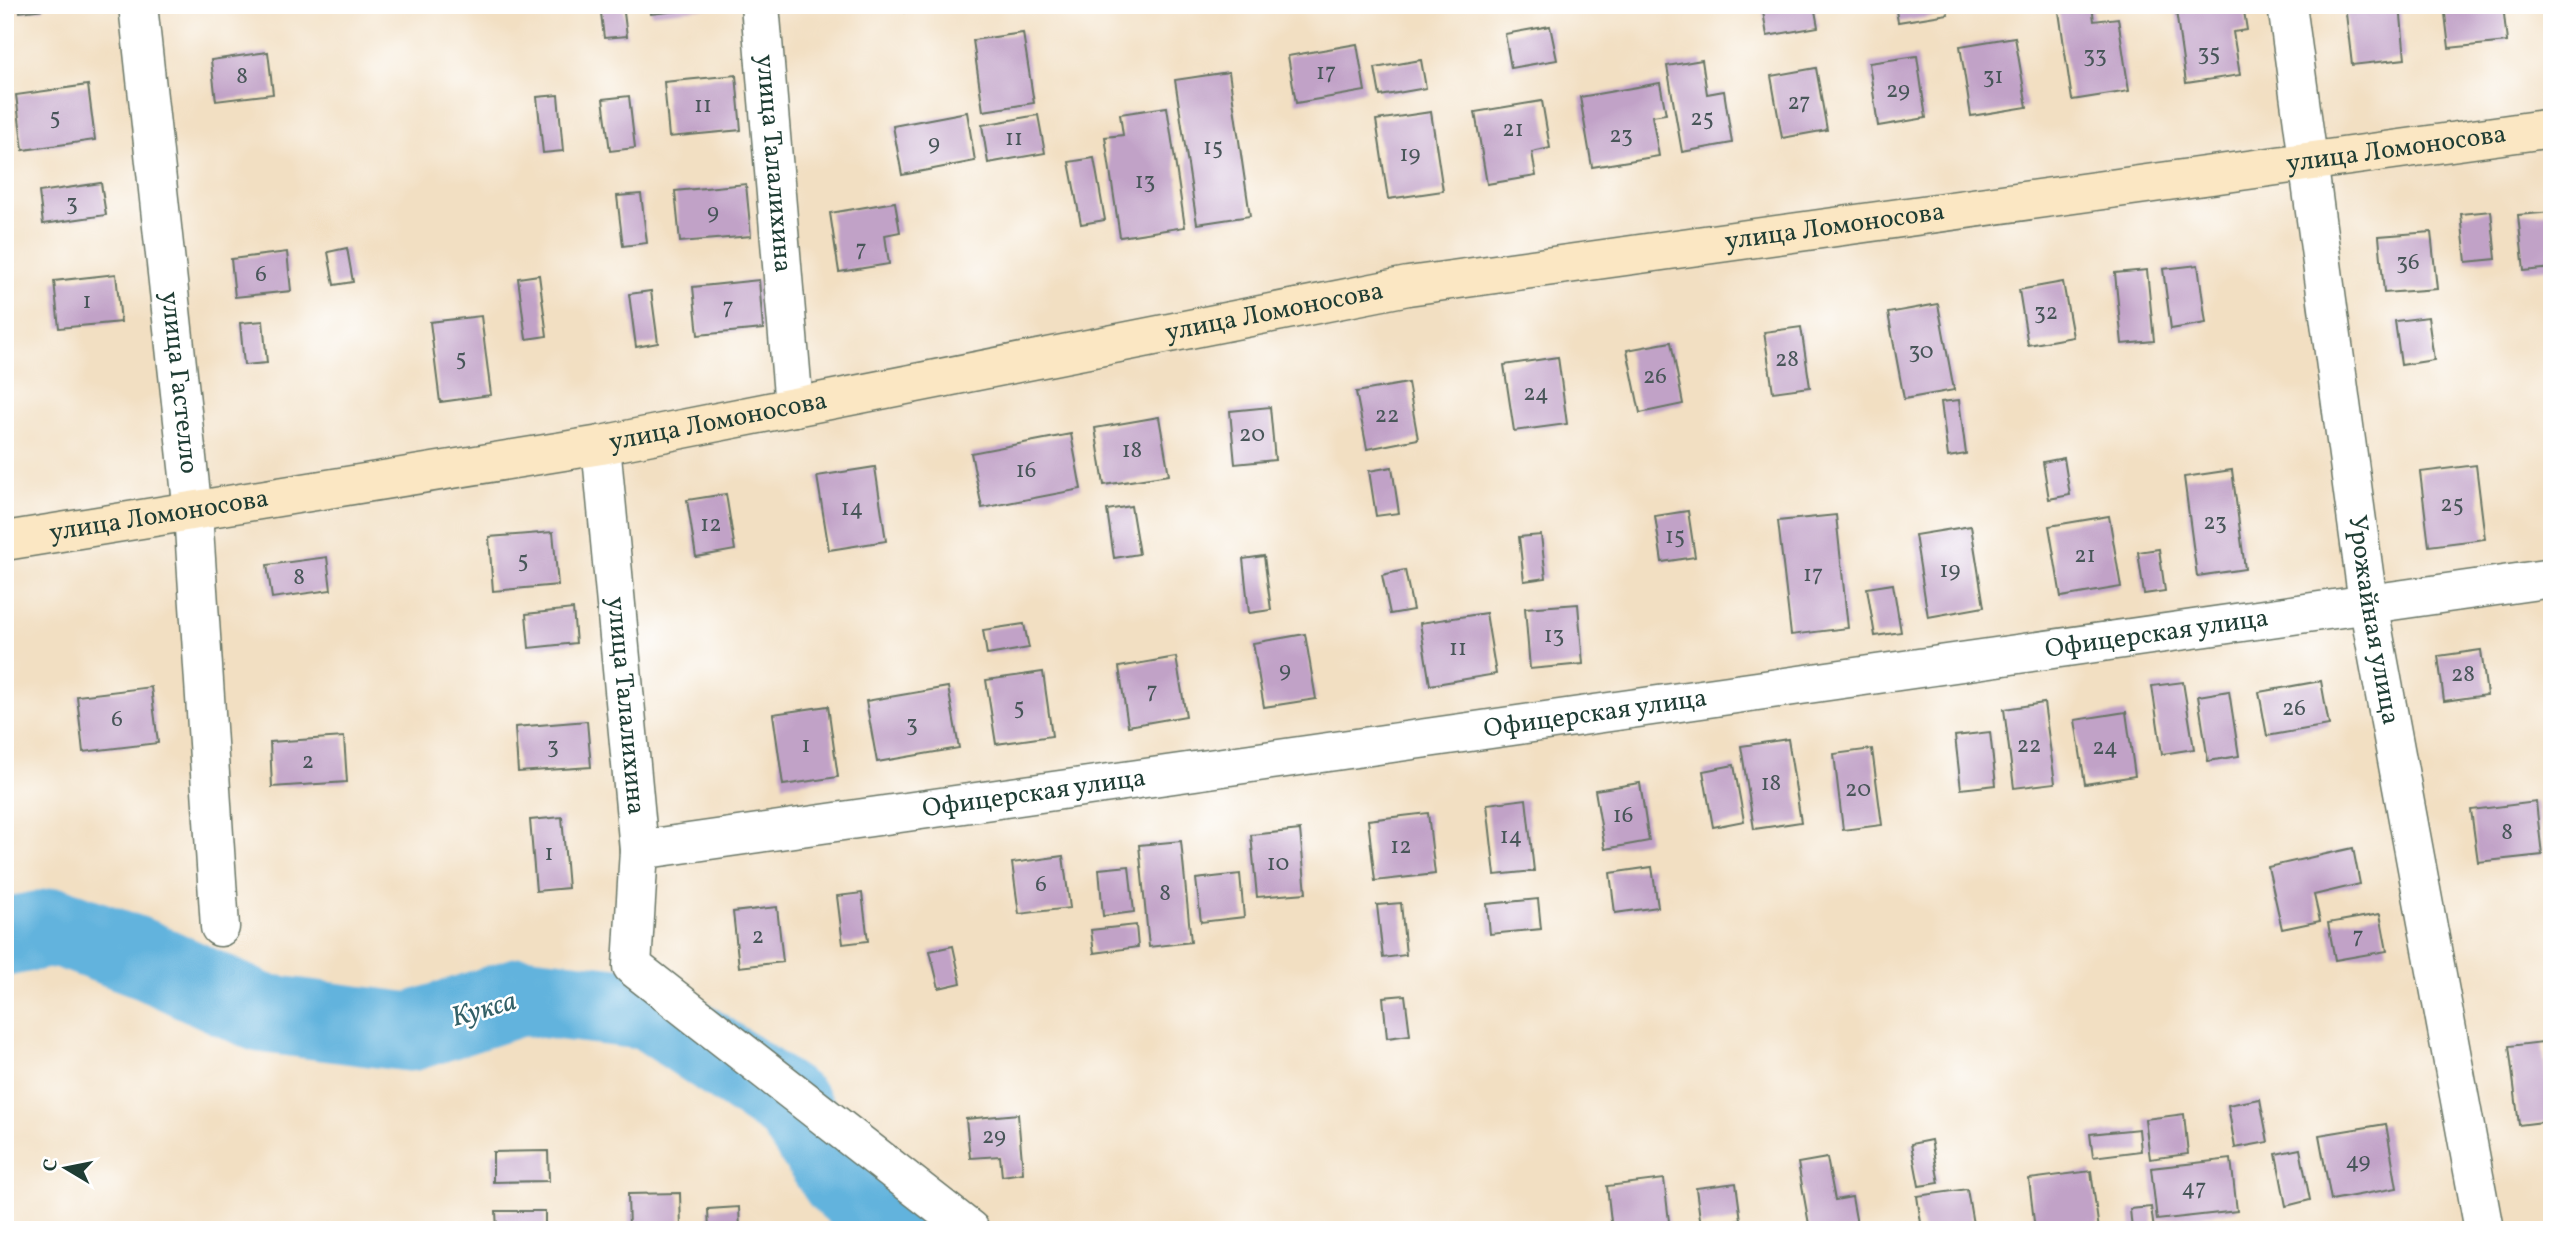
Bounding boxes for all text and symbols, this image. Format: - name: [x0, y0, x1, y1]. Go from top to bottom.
- house number: 35: [2198, 38, 2220, 70]
- house number: 33: [2083, 40, 2107, 72]
- street label: улица Талалихина: [746, 53, 801, 274]
- house number: 17: [1316, 57, 1336, 89]
- house number: 8: [236, 61, 248, 93]
- house number: 31: [1983, 61, 2003, 93]
- house number: 29: [1886, 75, 1910, 107]
- house number: 27: [1788, 87, 1810, 119]
- house number: 11: [694, 90, 712, 122]
- house number: 5: [49, 102, 61, 134]
- house number: 25: [1690, 103, 1714, 135]
- house number: 21: [1502, 114, 1524, 146]
- street label: улица Ломоносова: [2284, 116, 2509, 182]
- house number: 23: [1609, 120, 1633, 152]
- house number: 11: [1005, 123, 1023, 155]
- house number: 9: [928, 128, 940, 160]
- house number: 15: [1203, 132, 1223, 164]
- house number: 19: [1400, 139, 1420, 171]
- house number: 13: [1135, 166, 1155, 198]
- house number: 3: [66, 188, 78, 220]
- street label: улица Ломоносова: [1723, 194, 1947, 260]
- house number: 9: [707, 197, 719, 229]
- house number: 7: [855, 234, 867, 266]
- house number: 36: [2396, 247, 2420, 279]
- house number: 6: [255, 259, 267, 291]
- street label: улица Ломоносова: [1162, 273, 1387, 351]
- house number: 1: [83, 286, 91, 318]
- street label: улица Гастелло: [151, 290, 207, 476]
- house number: 7: [722, 292, 734, 324]
- house number: 32: [2034, 297, 2058, 329]
- house number: 30: [1908, 336, 1934, 368]
- house number: 5: [455, 343, 467, 375]
- house number: 28: [1775, 344, 1799, 376]
- house number: 26: [1643, 361, 1667, 393]
- house number: 24: [1523, 378, 1549, 410]
- street label: улица Ломоносова: [606, 383, 830, 461]
- house number: 22: [1375, 400, 1399, 432]
- house number: 20: [1239, 419, 1265, 451]
- house number: 18: [1122, 435, 1142, 467]
- house number: 16: [1016, 455, 1036, 487]
- street label: улица Ломоносова: [47, 481, 271, 552]
- house number: 25: [2440, 489, 2464, 521]
- house number: 14: [841, 493, 863, 525]
- house number: 23: [2203, 507, 2227, 539]
- house number: 12: [700, 509, 722, 541]
- street label: Урожайная улица: [2338, 513, 2408, 728]
- house number: 15: [1665, 521, 1685, 553]
- house number: 21: [2074, 540, 2096, 572]
- house number: 5: [517, 545, 529, 577]
- house number: 19: [1940, 555, 1960, 587]
- house number: 17: [1803, 559, 1823, 591]
- house number: 8: [293, 562, 305, 594]
- street label: улица Талалихина: [597, 595, 654, 816]
- street label: Офицерская улица: [2043, 601, 2271, 668]
- house number: 13: [1544, 620, 1564, 652]
- house number: 11: [1449, 633, 1467, 665]
- house number: 9: [1279, 655, 1291, 687]
- house number: 28: [2451, 659, 2475, 691]
- house number: 7: [1146, 676, 1158, 708]
- street label: Офицерская улица: [1481, 680, 1709, 748]
- house number: 5: [1013, 692, 1025, 724]
- house number: 26: [2282, 693, 2306, 725]
- house number: 6: [111, 704, 123, 736]
- house number: 3: [906, 709, 918, 741]
- house number: 1: [802, 730, 810, 762]
- house number: 22: [2017, 730, 2041, 762]
- house number: 3: [547, 731, 559, 763]
- house number: 24: [2092, 732, 2118, 764]
- house number: 2: [302, 746, 314, 778]
- street label: Офицерская улица: [920, 760, 1148, 828]
- house number: 18: [1761, 768, 1781, 800]
- house number: 20: [1845, 774, 1871, 806]
- house number: 16: [1613, 800, 1633, 832]
- house number: 8: [2501, 817, 2513, 849]
- house number: 14: [1500, 821, 1522, 853]
- house number: 12: [1390, 831, 1412, 863]
- house number: 1: [545, 838, 553, 870]
- house number: 10: [1267, 848, 1289, 880]
- house number: 6: [1035, 869, 1047, 901]
- house number: 8: [1159, 878, 1171, 910]
- house number: 2: [752, 921, 764, 953]
- house number: 7: [2352, 921, 2364, 953]
- water label: Кукса: [447, 982, 521, 1038]
- house number: 29: [982, 1121, 1006, 1153]
- north arrow: [32, 1134, 102, 1204]
- house number: 49: [2346, 1146, 2371, 1178]
- text: С: [37, 1157, 65, 1174]
- house number: 47: [2182, 1173, 2206, 1205]

